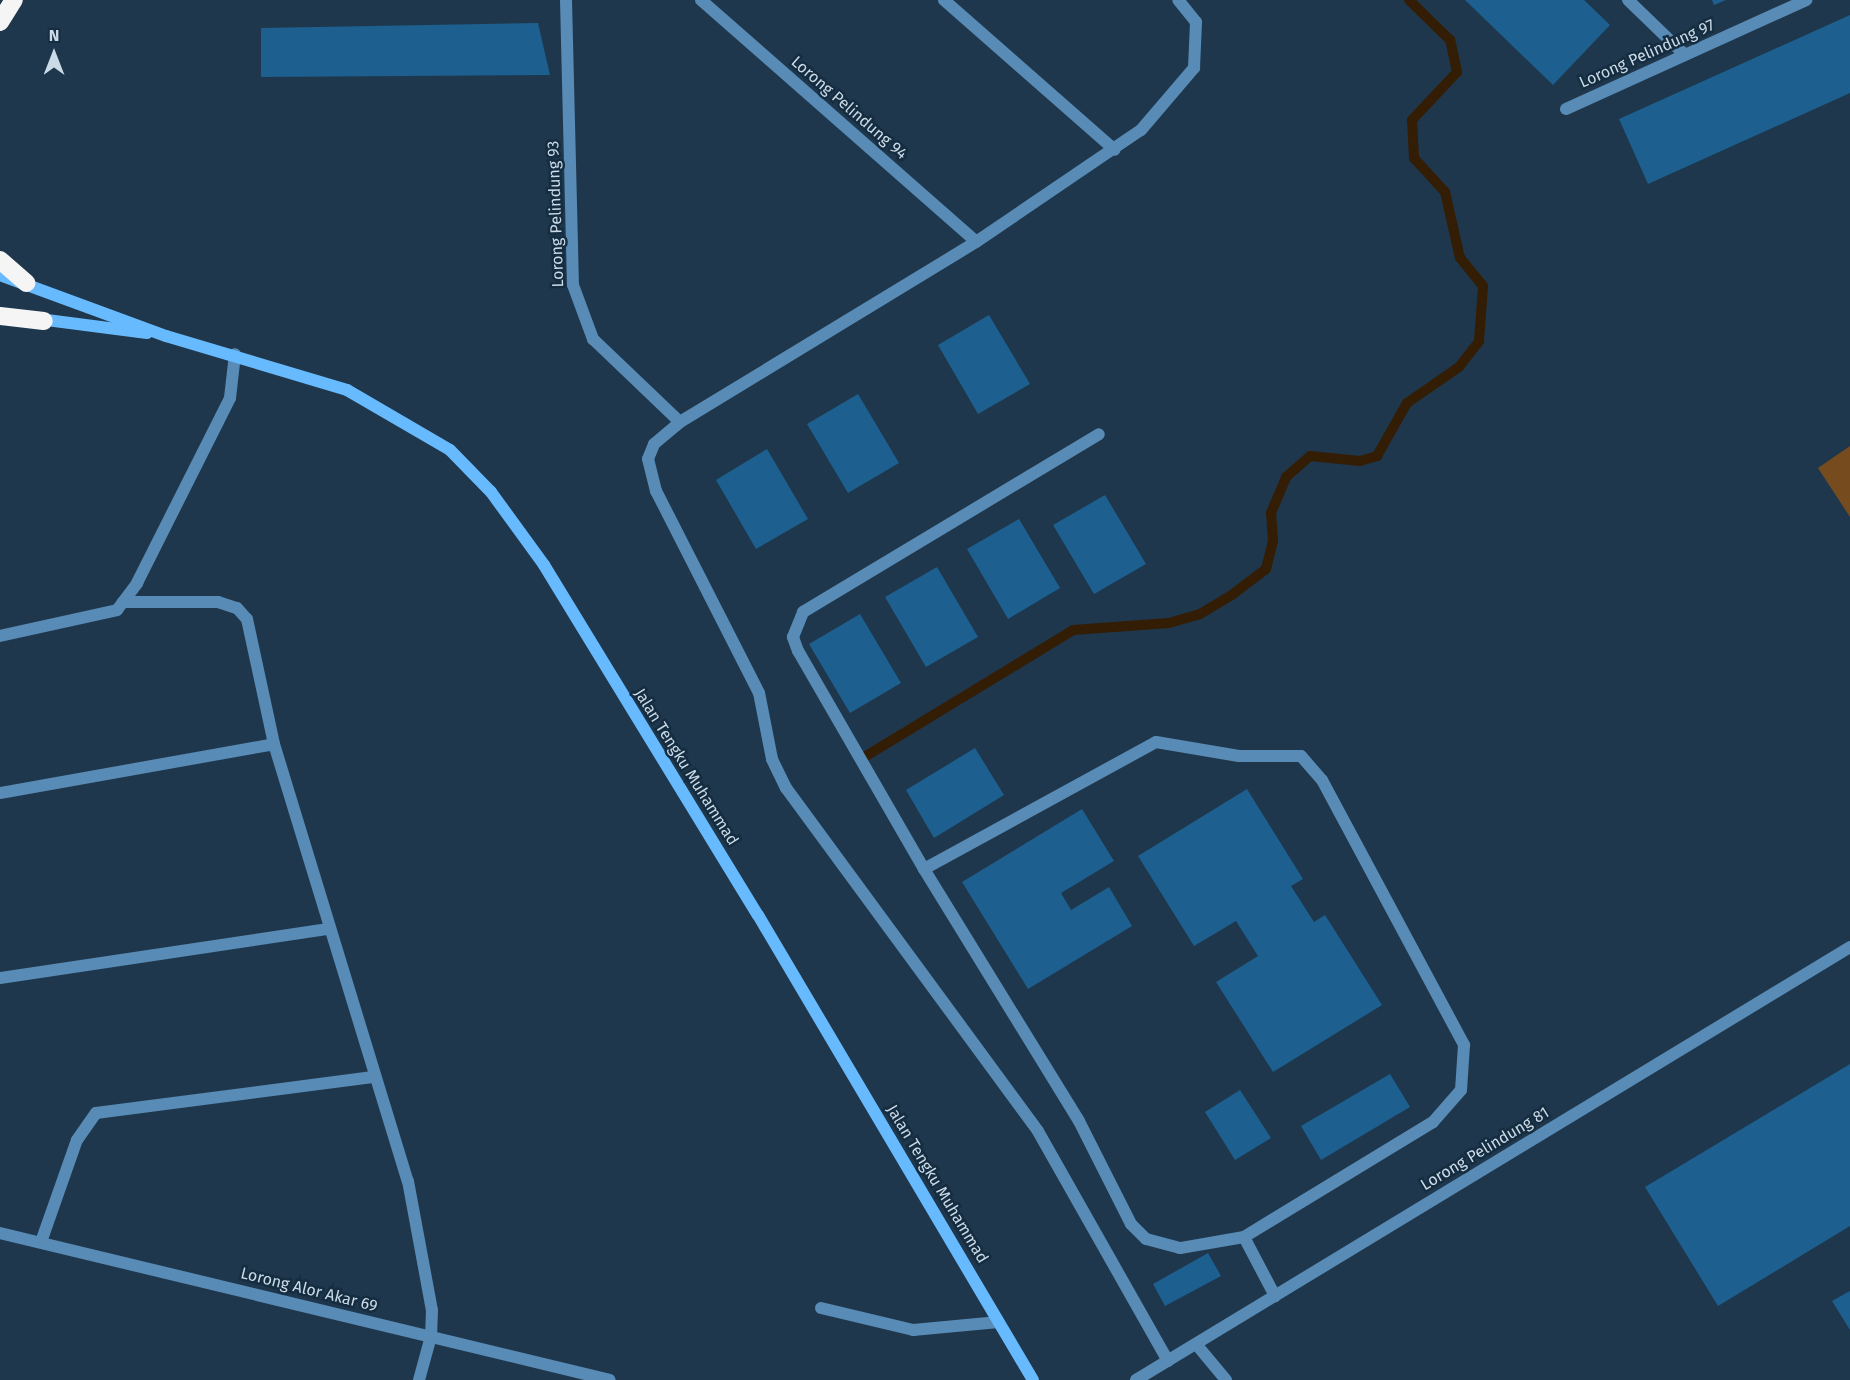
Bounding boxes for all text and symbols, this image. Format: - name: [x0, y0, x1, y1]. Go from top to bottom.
- street label: Lorong Pelindung 97: [1576, 16, 1718, 92]
- north arrow: [24, 24, 84, 84]
- text: N: [49, 26, 59, 45]
- street label: Lorong Pelindung 94: [787, 52, 911, 164]
- street label: Lorong Pelindung 93: [544, 140, 568, 288]
- street label: Jalan Tengku Muhammad: [630, 685, 742, 849]
- street label: Jalan Tengku Muhammad: [882, 1101, 992, 1267]
- street label: Lorong Pelindung 81: [1417, 1103, 1553, 1195]
- street label: Lorong Alor Akar 69: [239, 1264, 379, 1316]

